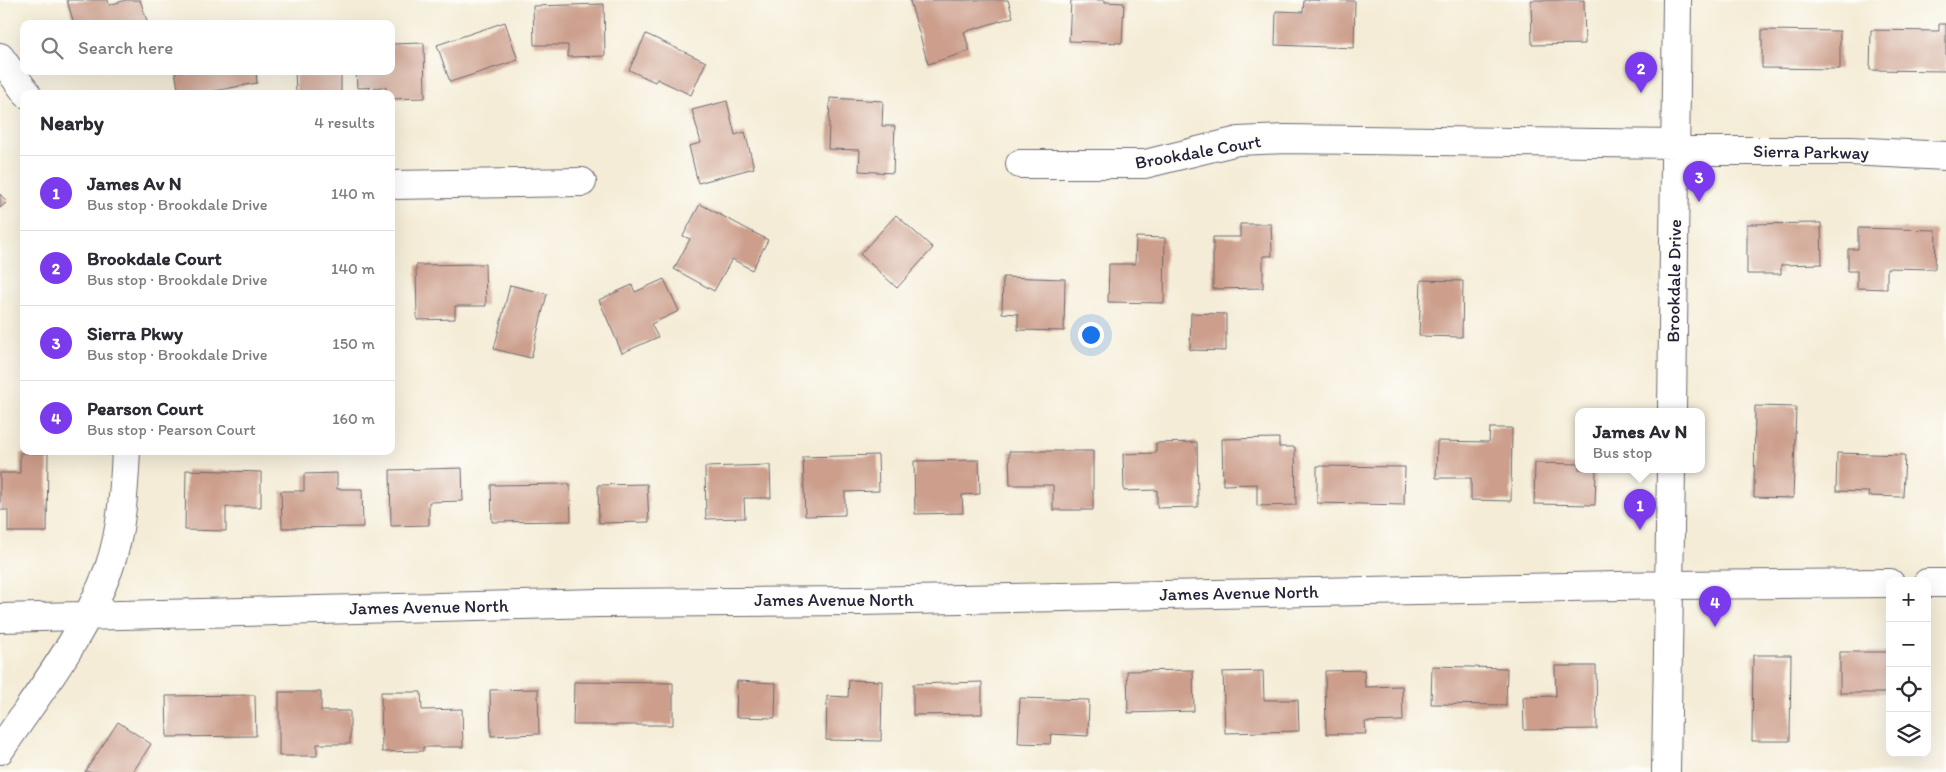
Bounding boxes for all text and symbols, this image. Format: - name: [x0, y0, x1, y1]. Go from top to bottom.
- search box: [20, 20, 395, 75]
- icon: search: [38, 34, 66, 62]
- text: Search here: [78, 36, 173, 59]
- pin: 2: [1625, 52, 1657, 93]
- text: Nearby: [40, 110, 104, 135]
- text: 4 results: [314, 113, 375, 132]
- street label: Brookdale Court: [1133, 130, 1263, 174]
- street label: Sierra Parkway: [1753, 140, 1870, 164]
- pin: 3: [1683, 161, 1715, 202]
- text: James Av N: [87, 172, 182, 195]
- text: 1: [52, 184, 60, 203]
- text: 140 m: [331, 184, 375, 203]
- text: Bus stop · Brookdale Drive: [87, 195, 267, 214]
- street label: Brookdale Drive: [1662, 219, 1686, 343]
- text: Brookdale Court: [87, 247, 222, 270]
- text: 2: [52, 259, 60, 278]
- text: 140 m: [331, 259, 375, 278]
- text: Bus stop · Brookdale Drive: [87, 270, 267, 289]
- text: Sierra Pkwy: [87, 322, 183, 345]
- your location: [1078, 322, 1104, 348]
- text: 3: [52, 334, 60, 353]
- text: 150 m: [332, 334, 375, 353]
- text: Bus stop · Brookdale Drive: [87, 345, 267, 364]
- text: Pearson Court: [87, 397, 203, 420]
- popup: [1575, 408, 1705, 473]
- text: 4: [51, 409, 61, 428]
- text: 160 m: [332, 409, 375, 428]
- text: Bus stop · Pearson Court: [87, 420, 256, 439]
- text: James Av N: [1593, 420, 1687, 443]
- text: Bus stop: [1593, 443, 1652, 462]
- pin: 1: [1624, 489, 1656, 530]
- map controls: [1886, 577, 1931, 757]
- button: +: [1886, 577, 1931, 622]
- street label: James Avenue North: [1159, 581, 1319, 605]
- pin: 4: [1699, 586, 1731, 627]
- street label: James Avenue North: [754, 589, 914, 611]
- street label: James Avenue North: [349, 595, 509, 619]
- button: −: [1886, 622, 1931, 667]
- button: locate: [1886, 667, 1931, 712]
- button: layers: [1886, 712, 1931, 757]

